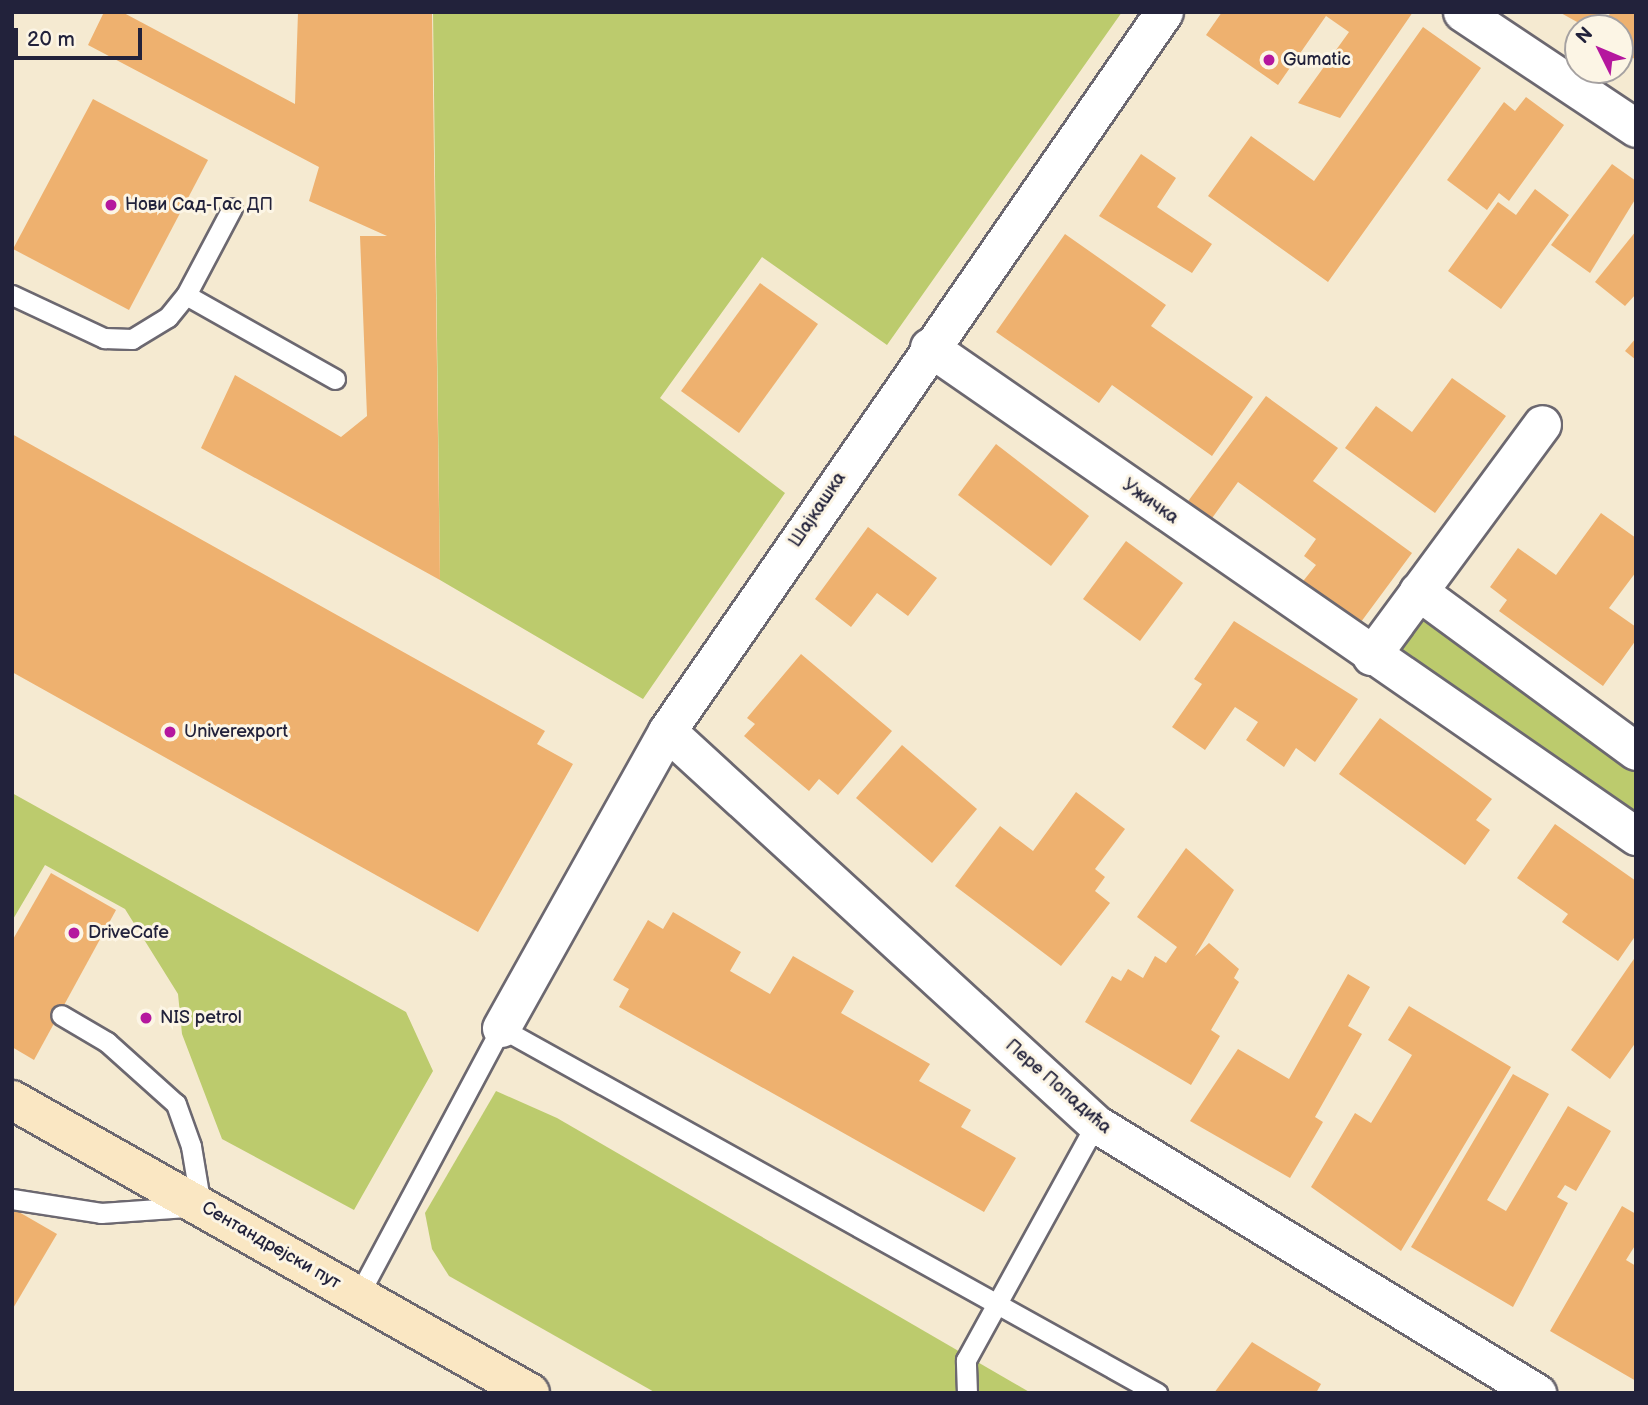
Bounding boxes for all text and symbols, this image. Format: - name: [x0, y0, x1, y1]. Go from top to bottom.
- scale bar: [18, 14, 145, 58]
- north arrow: [1564, 14, 1634, 84]
- text: N: [1571, 23, 1598, 49]
- text: 20 m: [27, 27, 75, 52]
- place label: Gumatic: [1283, 49, 1351, 71]
- marker: Gumatic: [1261, 52, 1277, 68]
- place label: Нови Сад-Гас ДП: [125, 194, 273, 216]
- marker: Нови Сад-Гас ДП: [103, 197, 119, 213]
- street label: Шајкашка: [785, 468, 851, 552]
- street label: Ужичка: [1118, 475, 1182, 529]
- place label: Univerexport: [184, 721, 288, 743]
- marker: Univerexport: [162, 724, 178, 740]
- place label: DriveCafe: [88, 922, 169, 944]
- marker: DriveCafe: [66, 925, 82, 941]
- place label: NIS petrol: [160, 1007, 242, 1029]
- marker: NIS petrol: [138, 1010, 154, 1026]
- street label: Пере Попадића: [1001, 1035, 1115, 1139]
- street label: Сентандрејски пут: [198, 1197, 344, 1295]

